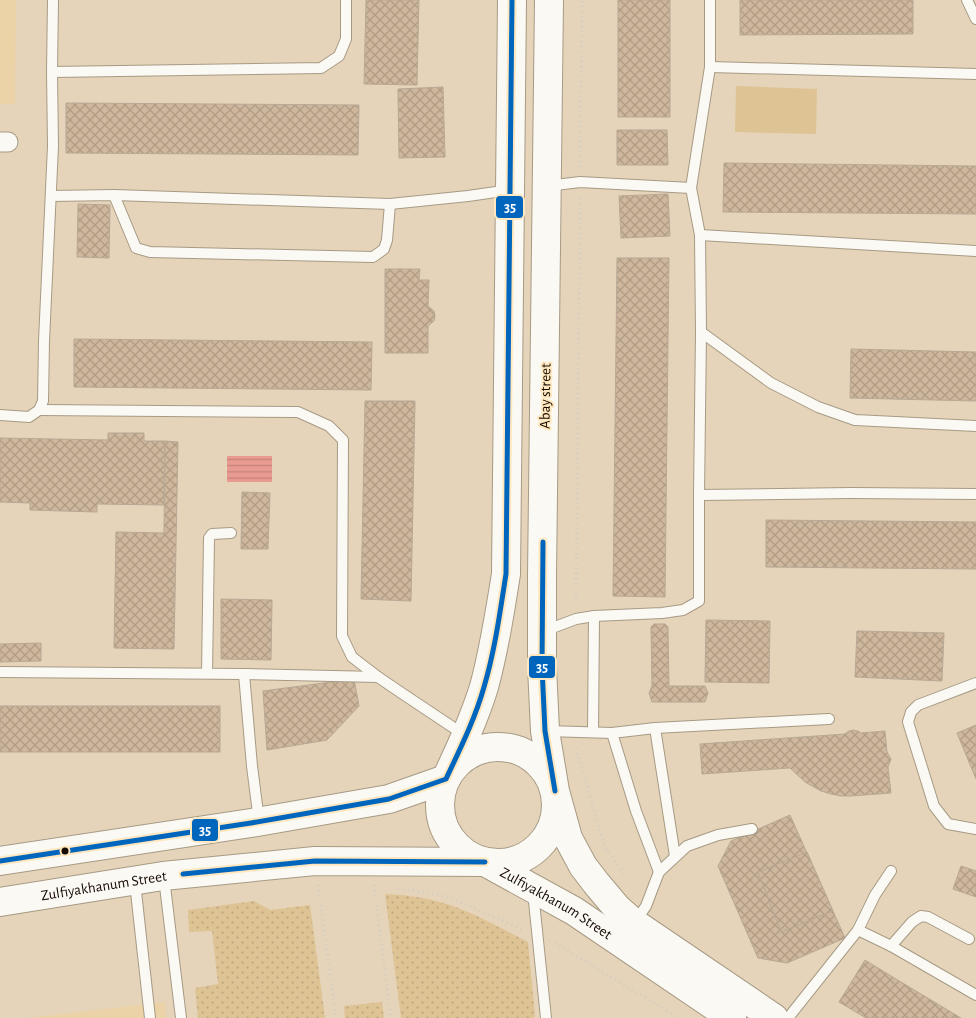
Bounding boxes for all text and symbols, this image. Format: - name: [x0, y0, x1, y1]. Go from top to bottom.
- line badge: 35: [495, 195, 524, 219]
- text: 35: [504, 201, 516, 215]
- street label: Abay street: [537, 363, 554, 429]
- line badge: 35: [528, 655, 556, 679]
- text: 35: [536, 661, 548, 675]
- line badge: 35: [191, 818, 219, 842]
- text: 35: [199, 824, 211, 838]
- unlabelled marker: [60, 846, 70, 856]
- street label: Zulfiyakhanum Street: [497, 865, 615, 942]
- street label: Zulfiyakhanum Street: [40, 869, 167, 903]

